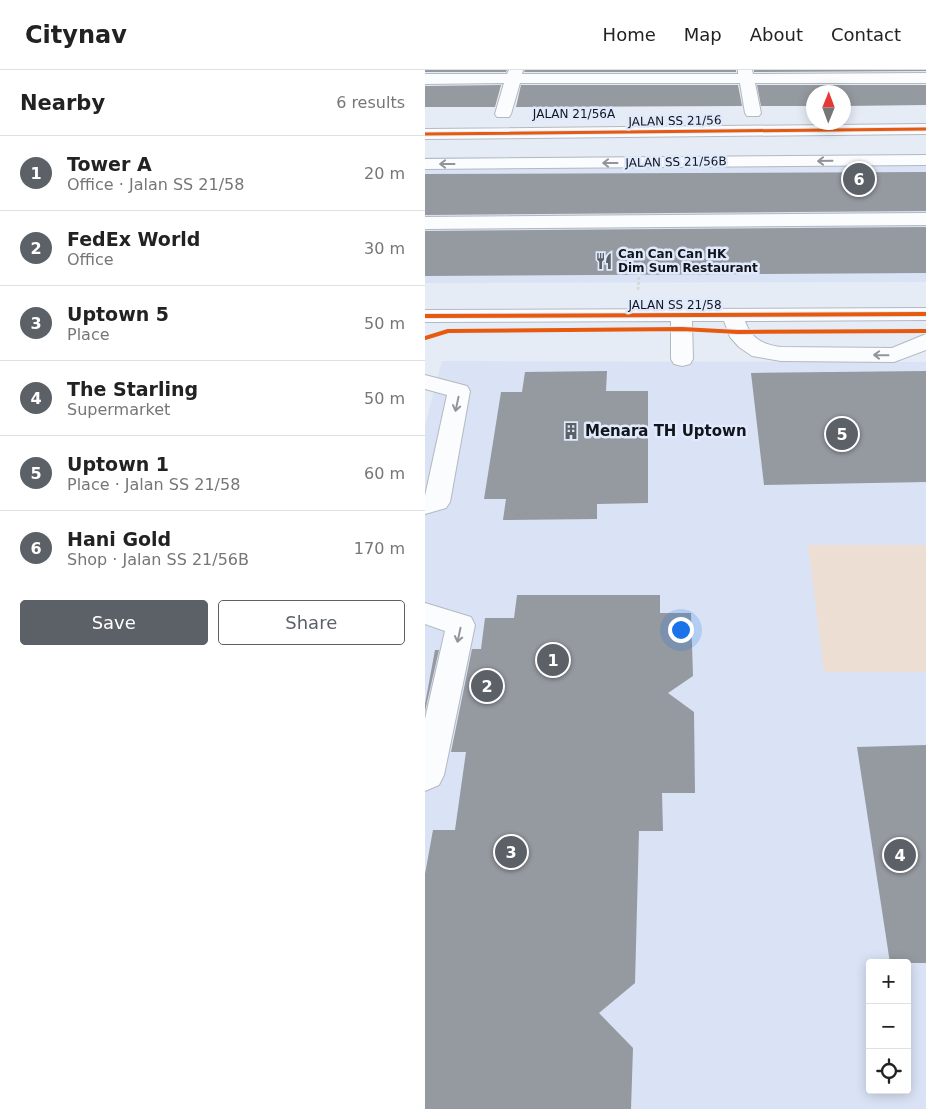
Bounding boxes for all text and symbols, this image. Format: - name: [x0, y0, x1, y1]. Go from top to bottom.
- text: Citynav: [25, 21, 127, 49]
- text: Home: [603, 24, 656, 45]
- text: Map: [684, 24, 722, 45]
- text: About: [750, 24, 803, 45]
- text: Contact: [831, 24, 901, 45]
- north arrow: [806, 85, 851, 130]
- text: Nearby: [20, 91, 105, 115]
- text: 6 results: [336, 93, 405, 112]
- street label: JALAN 21/56A: [532, 107, 616, 121]
- street label: JALAN SS 21/56: [627, 113, 722, 129]
- text: Tower A: [67, 153, 152, 175]
- street label: JALAN SS 21/56B: [624, 154, 727, 170]
- one-way arrow: [817, 156, 834, 166]
- one-way arrow: [602, 158, 618, 168]
- one-way arrow: [440, 159, 456, 169]
- pin: 6: [843, 160, 875, 198]
- text: 1: [30, 164, 42, 183]
- text: 20 m: [364, 164, 405, 183]
- text: Office · Jalan SS 21/58: [67, 175, 244, 194]
- text: FedEx World: [67, 228, 200, 250]
- text: 2: [30, 239, 42, 258]
- text: 30 m: [364, 239, 405, 258]
- place label: Can Can Can HK Dim Sum Restaurant: [618, 247, 758, 275]
- text: Office: [67, 250, 114, 269]
- restaurant icon: Can Can Can HK Dim Sum Restaurant: [594, 251, 614, 271]
- street label: JALAN SS 21/58: [627, 298, 722, 312]
- text: Uptown 5: [67, 303, 169, 325]
- text: 3: [30, 314, 42, 333]
- text: 50 m: [364, 314, 405, 333]
- text: Place: [67, 325, 110, 344]
- one-way arrow: [873, 350, 890, 360]
- text: The Starling: [67, 378, 198, 400]
- text: 4: [30, 389, 42, 408]
- text: 50 m: [364, 389, 405, 408]
- one-way arrow: [452, 395, 461, 411]
- text: Supermarket: [67, 400, 170, 419]
- pin: 5: [826, 415, 858, 453]
- building icon: Menara TH Uptown: [561, 421, 581, 441]
- place label: Menara TH Uptown: [585, 422, 747, 440]
- text: Uptown 1: [67, 453, 169, 475]
- text: 5: [30, 464, 42, 483]
- text: 60 m: [364, 464, 405, 483]
- text: Place · Jalan SS 21/58: [67, 475, 240, 494]
- text: Hani Gold: [67, 528, 171, 550]
- text: 6: [30, 539, 42, 558]
- text: 170 m: [354, 539, 405, 558]
- text: Shop · Jalan SS 21/56B: [67, 550, 249, 569]
- button: Save: [20, 600, 208, 645]
- button: Share: [218, 600, 405, 645]
- your location: [668, 617, 694, 643]
- one-way arrow: [454, 627, 463, 643]
- pin: 1: [537, 641, 569, 679]
- pin: 2: [471, 667, 503, 705]
- pin: 3: [495, 833, 527, 871]
- pin: 4: [884, 836, 916, 874]
- map controls: [866, 959, 911, 1094]
- button: +: [866, 959, 911, 1004]
- button: −: [866, 1004, 911, 1049]
- button: locate: [866, 1049, 911, 1094]

